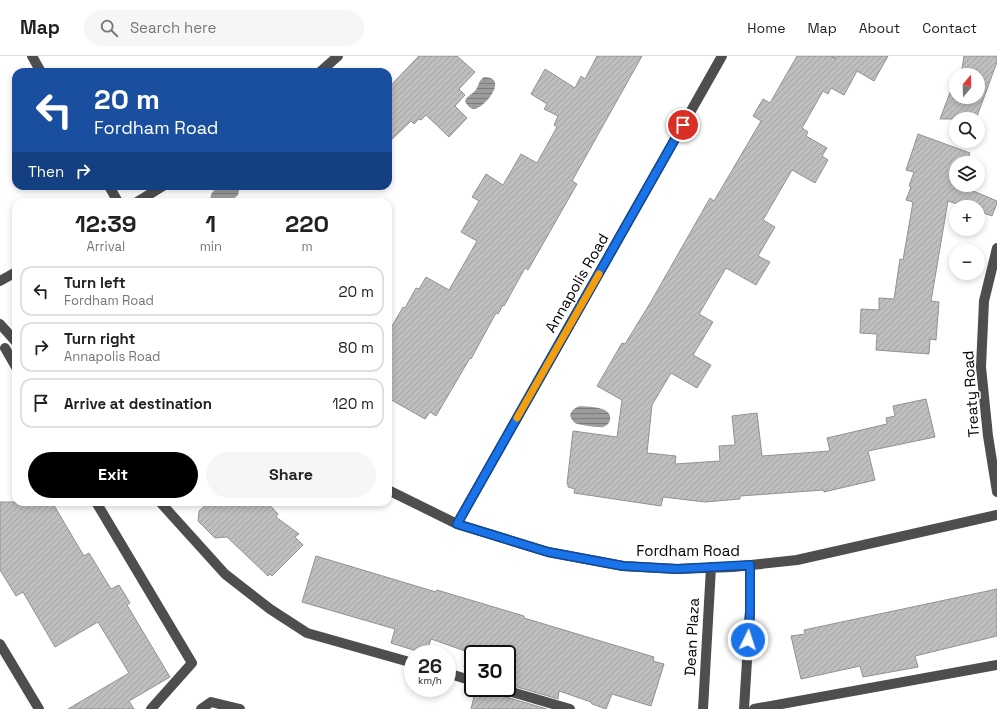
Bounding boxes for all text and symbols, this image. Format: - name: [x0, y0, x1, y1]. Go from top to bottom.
- search box: [84, 10, 364, 46]
- text: Map: [20, 15, 60, 40]
- icon: search: [98, 17, 120, 39]
- text: Search here: [130, 18, 216, 37]
- text: Home: [747, 19, 785, 37]
- text: Map: [807, 19, 837, 37]
- text: About: [859, 19, 900, 37]
- text: Contact: [922, 19, 977, 37]
- north arrow: [949, 68, 985, 104]
- map controls: [949, 68, 985, 280]
- text: 20 m: [94, 81, 160, 117]
- icon: left: [28, 84, 80, 136]
- pin: [666, 108, 700, 142]
- button: search: [949, 112, 985, 148]
- icon: arrive: [672, 114, 694, 136]
- text: Fordham Road: [94, 116, 218, 139]
- button: layers: [949, 156, 985, 192]
- icon: right: [72, 160, 94, 182]
- text: Then: [28, 162, 64, 181]
- button: +: [949, 200, 985, 236]
- text: 12:39: [75, 208, 137, 239]
- text: 1: [205, 208, 216, 239]
- text: 220: [285, 208, 329, 239]
- street label: Annapolis Road: [541, 230, 613, 336]
- text: Arrival: [86, 238, 125, 255]
- text: min: [200, 238, 222, 255]
- text: m: [301, 238, 313, 255]
- button: −: [949, 244, 985, 280]
- text: Turn left: [64, 273, 126, 292]
- icon: left: [30, 280, 52, 302]
- text: 20 m: [339, 282, 374, 301]
- text: Fordham Road: [64, 292, 154, 309]
- text: Turn right: [64, 329, 135, 348]
- icon: right: [30, 336, 52, 358]
- text: 80 m: [338, 338, 374, 357]
- text: Annapolis Road: [64, 348, 160, 365]
- street label: Treaty Road: [958, 350, 983, 438]
- icon: arrive: [30, 392, 52, 414]
- text: Arrive at destination: [64, 394, 212, 413]
- text: 120 m: [332, 394, 374, 413]
- button: Exit: [28, 452, 198, 498]
- button: Share: [206, 452, 376, 498]
- street label: Fordham Road: [636, 541, 740, 560]
- street label: Dean Plaza: [680, 597, 703, 677]
- position arrow: [727, 619, 769, 661]
- speed limit sign: 30: [464, 645, 516, 697]
- text: 26: [418, 653, 442, 679]
- text: km/h: [418, 674, 442, 687]

